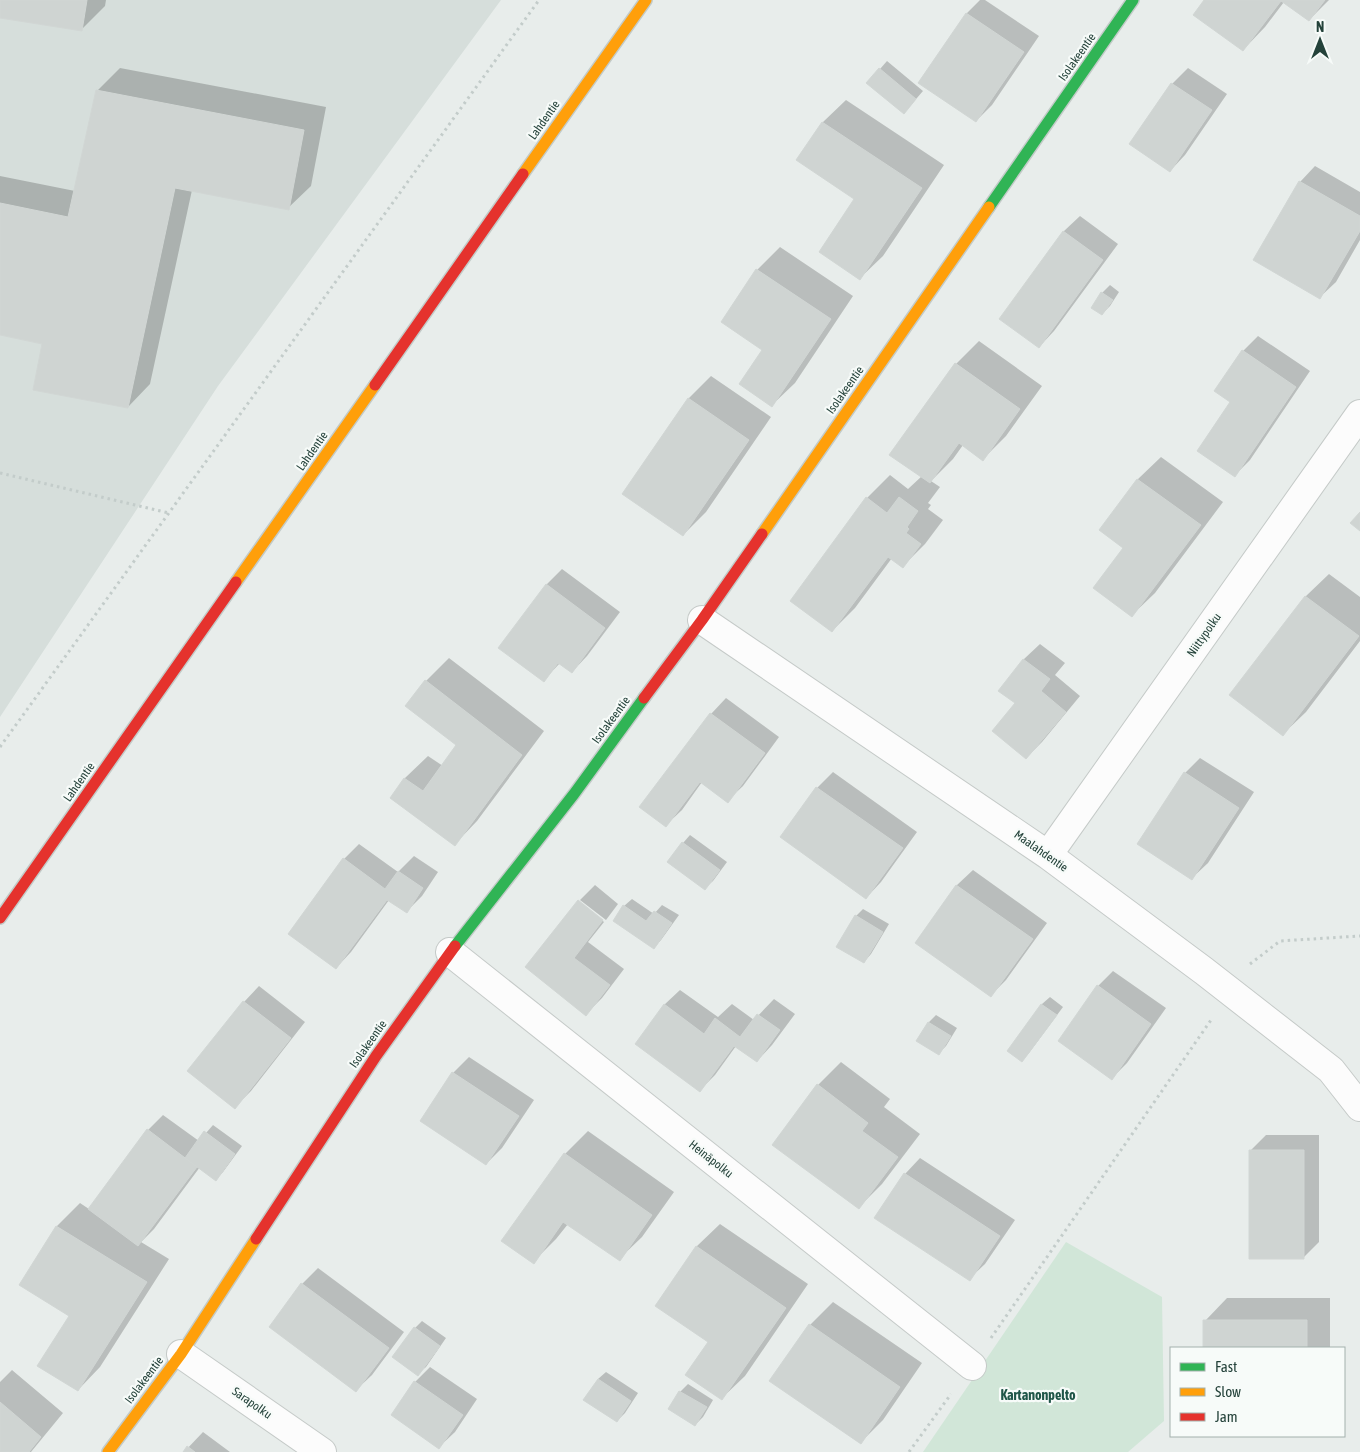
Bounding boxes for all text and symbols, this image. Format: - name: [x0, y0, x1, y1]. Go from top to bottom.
- north arrow: [1295, 15, 1345, 65]
- text: N: [1316, 19, 1324, 35]
- street label: Isolakeentie: [1055, 30, 1099, 84]
- street label: Lahdentie: [525, 98, 563, 142]
- street label: Isolakeentie: [823, 363, 867, 417]
- street label: Lahdentie: [293, 429, 331, 473]
- street label: Niittypolku: [1184, 610, 1224, 660]
- street label: Isolakeentie: [589, 694, 633, 746]
- street label: Lahdentie: [60, 760, 98, 804]
- street label: Maalahdentie: [1011, 827, 1071, 875]
- street label: Isolakeentie: [346, 1017, 390, 1071]
- street label: Heinäpolku: [686, 1137, 736, 1181]
- legend: [1170, 1347, 1345, 1437]
- street label: Isolakeentie: [122, 1354, 166, 1406]
- text: Fast: [1215, 1358, 1237, 1375]
- text: Slow: [1215, 1383, 1241, 1400]
- street label: Sarapolku: [230, 1384, 275, 1422]
- district label: Kartanonpelto: [1001, 1387, 1076, 1403]
- text: Jam: [1215, 1408, 1238, 1425]

